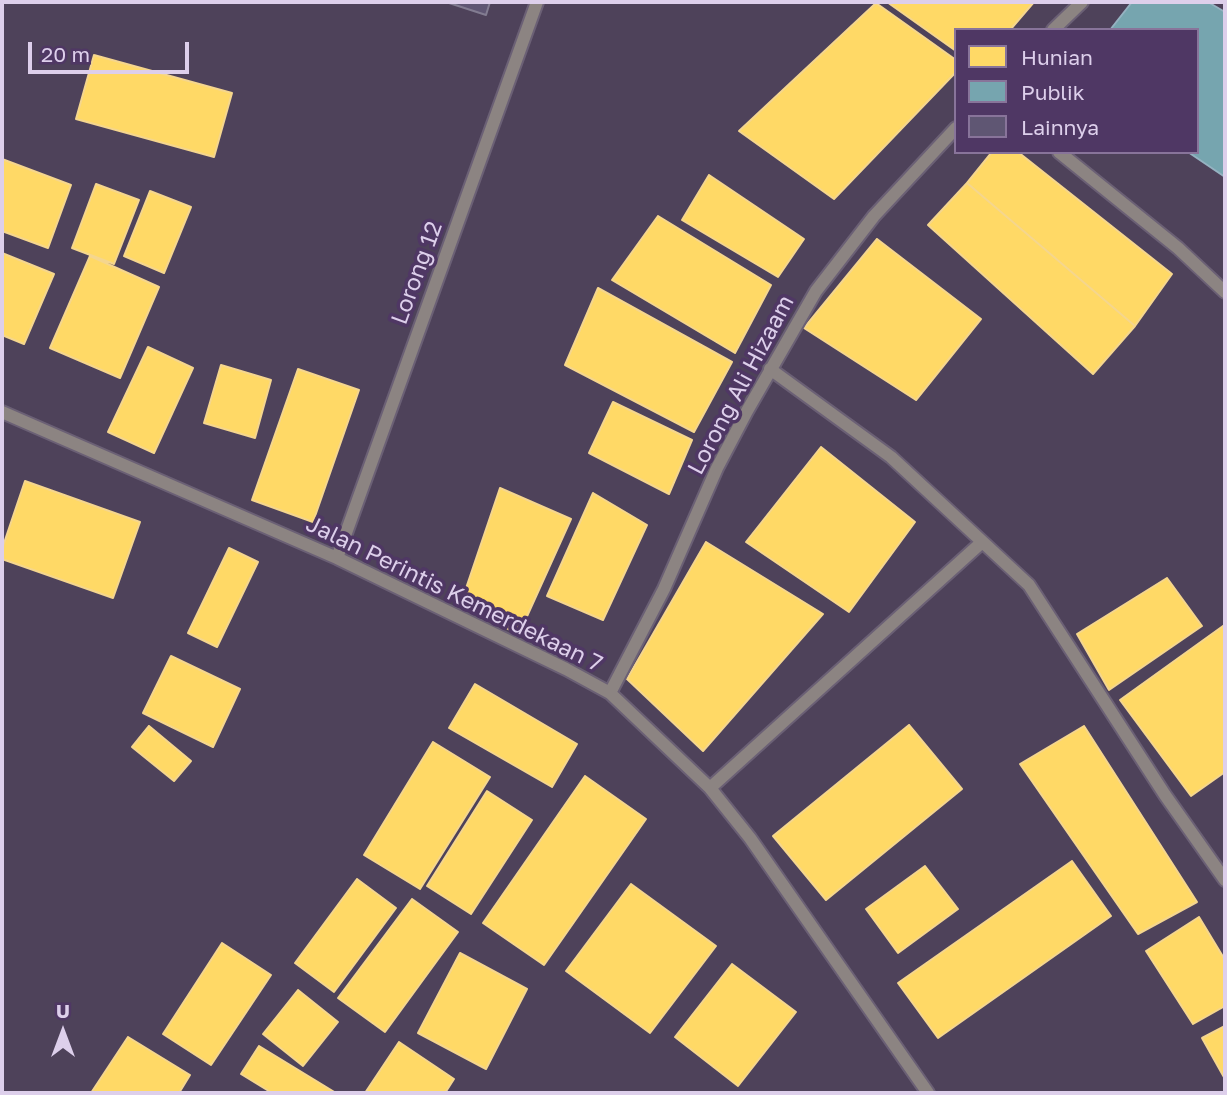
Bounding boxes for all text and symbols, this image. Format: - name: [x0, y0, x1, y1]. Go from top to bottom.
- scale bar: [32, 28, 192, 72]
- legend: [954, 28, 1199, 154]
- text: 20 m: [41, 41, 90, 67]
- text: Hunian: [1021, 44, 1093, 70]
- text: Publik: [1021, 79, 1085, 105]
- text: Lainnya: [1021, 114, 1099, 140]
- street label: Lorong 12: [386, 218, 448, 328]
- street label: Lorong Ali Hizaam: [682, 291, 800, 479]
- street label: Jalan Perintis Kemerdekaan 7: [301, 510, 607, 678]
- north arrow: [28, 997, 98, 1067]
- text: U: [56, 999, 70, 1022]

